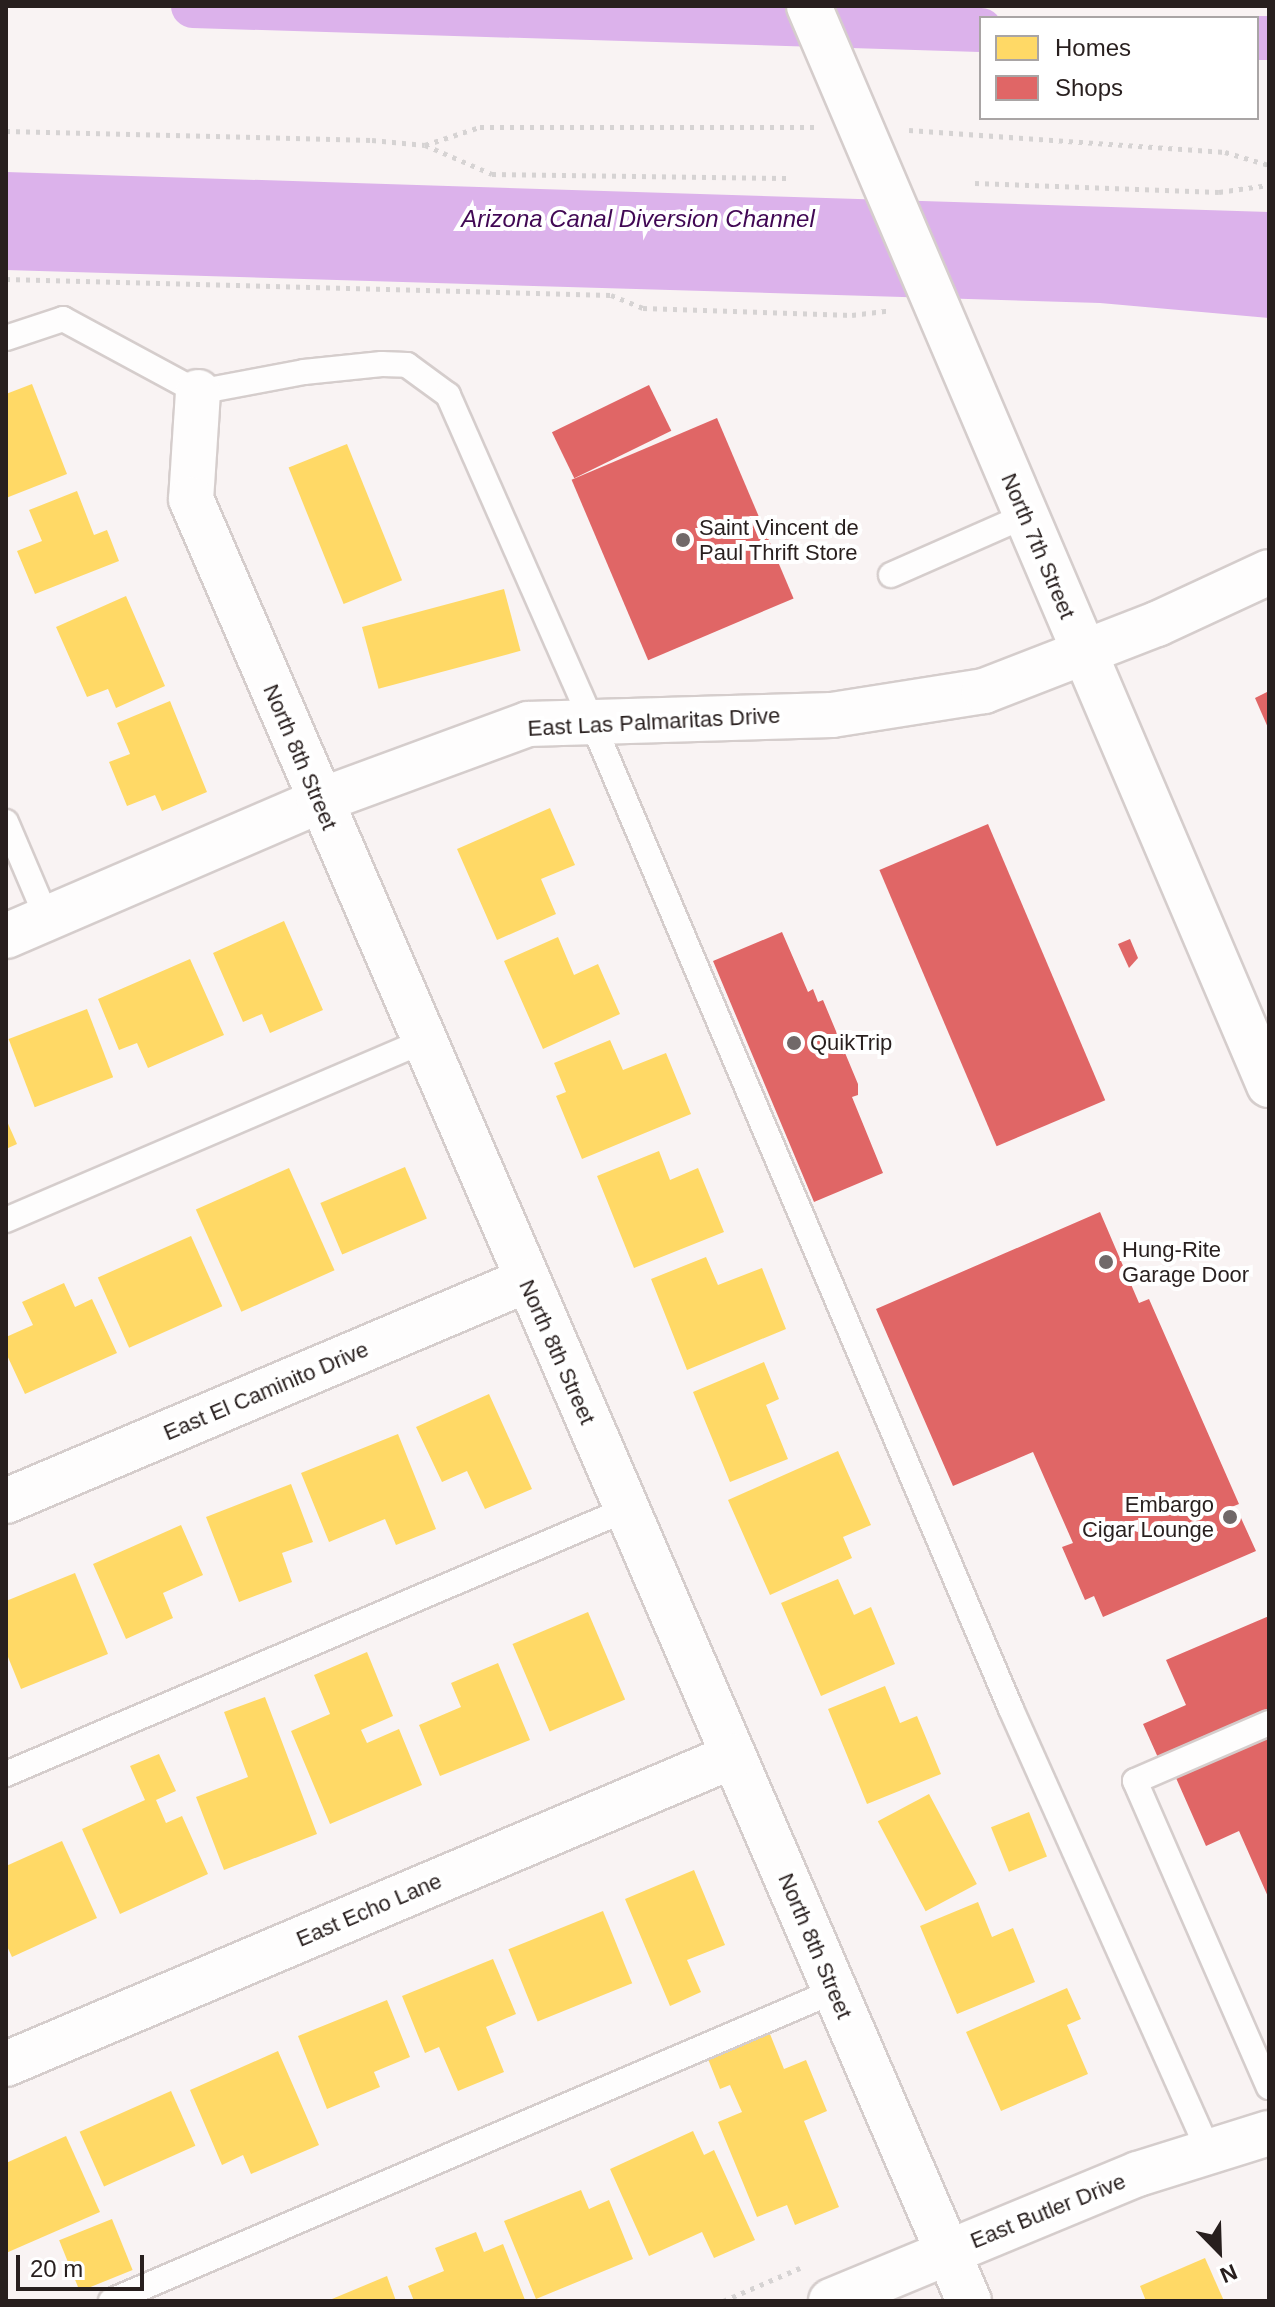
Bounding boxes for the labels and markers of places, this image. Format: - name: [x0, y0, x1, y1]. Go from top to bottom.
- place label: Saint Vincent de Paul Thrift Store: [699, 514, 859, 566]
- marker: Saint Vincent de Paul Thrift Store: [674, 531, 692, 549]
- place label: QuikTrip: [810, 1030, 892, 1056]
- marker: QuikTrip: [785, 1034, 803, 1052]
- place label: Hung-Rite Garage Door: [1122, 1236, 1249, 1288]
- marker: Hung-Rite Garage Door: [1097, 1253, 1115, 1271]
- place label: Embargo Cigar Lounge: [1082, 1491, 1214, 1542]
- marker: Embargo Cigar Lounge: [1221, 1508, 1239, 1526]

